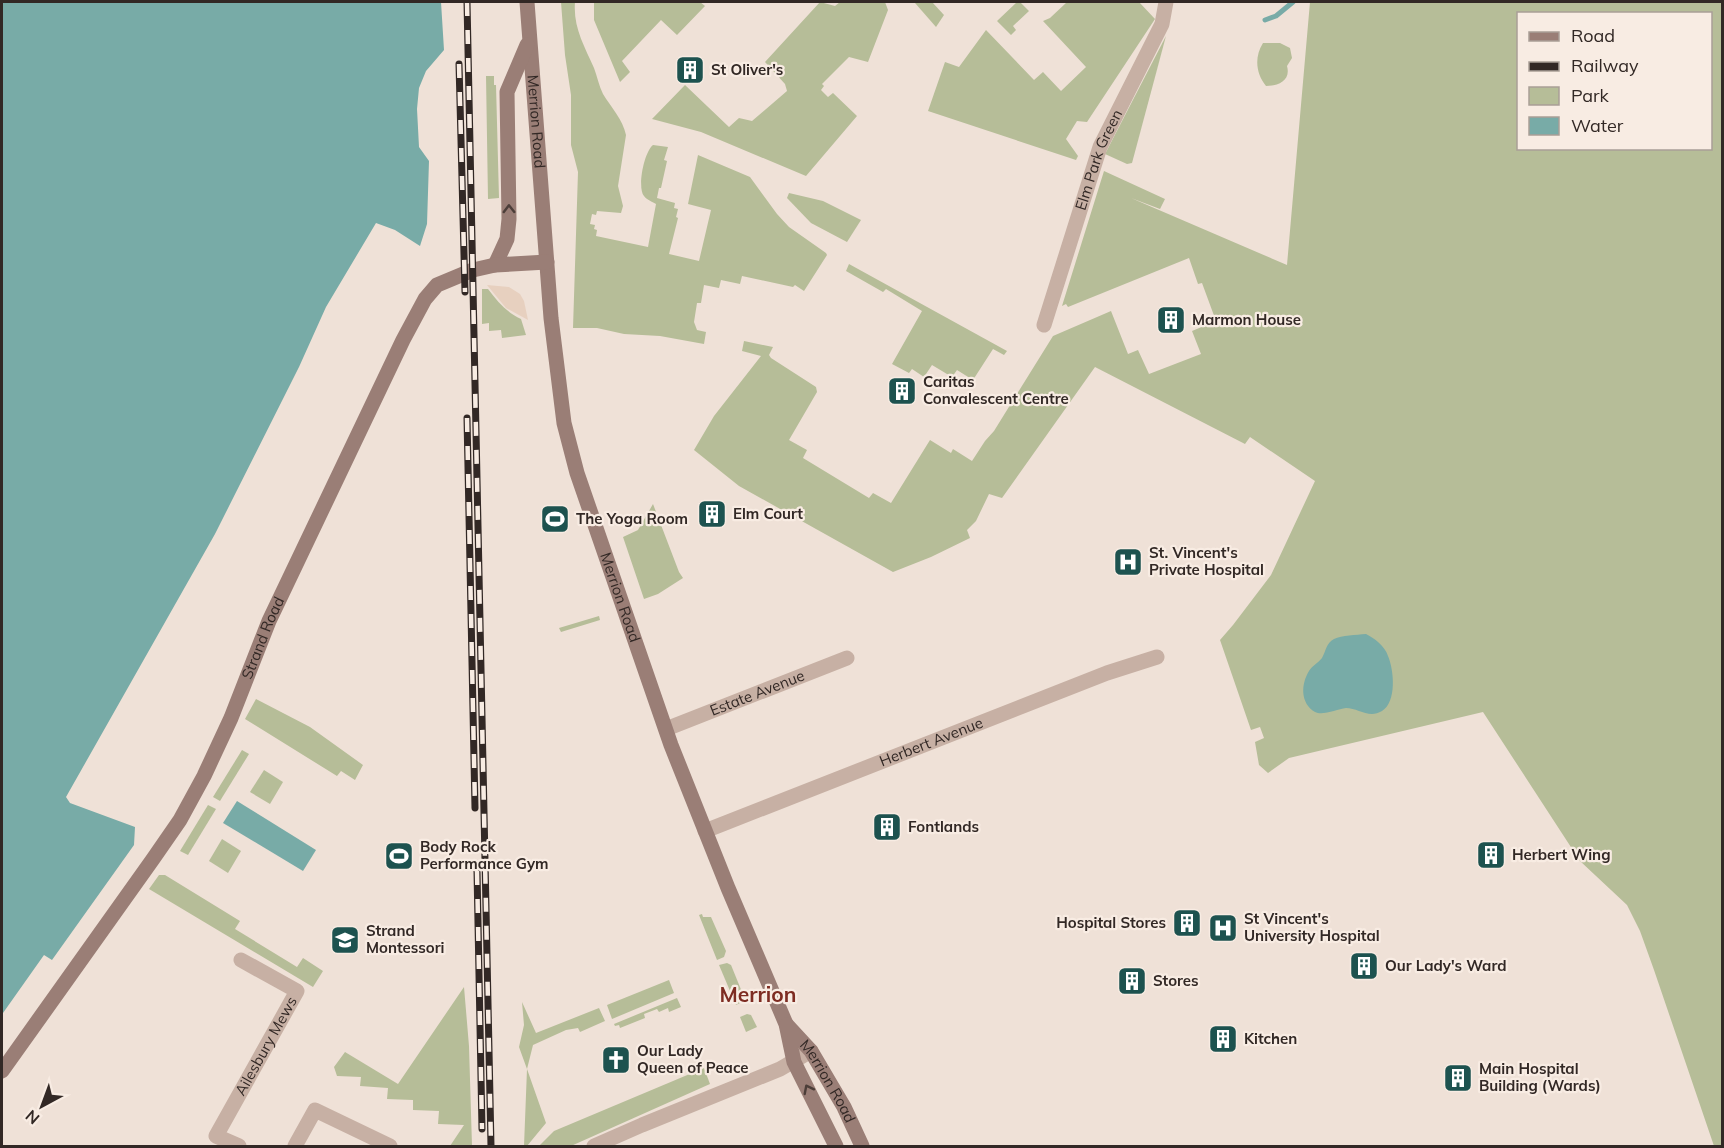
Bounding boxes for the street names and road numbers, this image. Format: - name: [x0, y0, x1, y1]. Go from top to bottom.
- street label: Merrion Road: [524, 74, 550, 169]
- street label: Elm Park Green: [1071, 106, 1126, 213]
- street label: Merrion Road: [596, 550, 645, 645]
- street label: Strand Road: [237, 593, 288, 682]
- street label: Estate Avenue: [707, 666, 807, 720]
- street label: Herbert Avenue: [876, 713, 985, 771]
- street label: Ailesbury Mews: [230, 993, 301, 1099]
- street label: Merrion Road: [796, 1035, 860, 1126]

